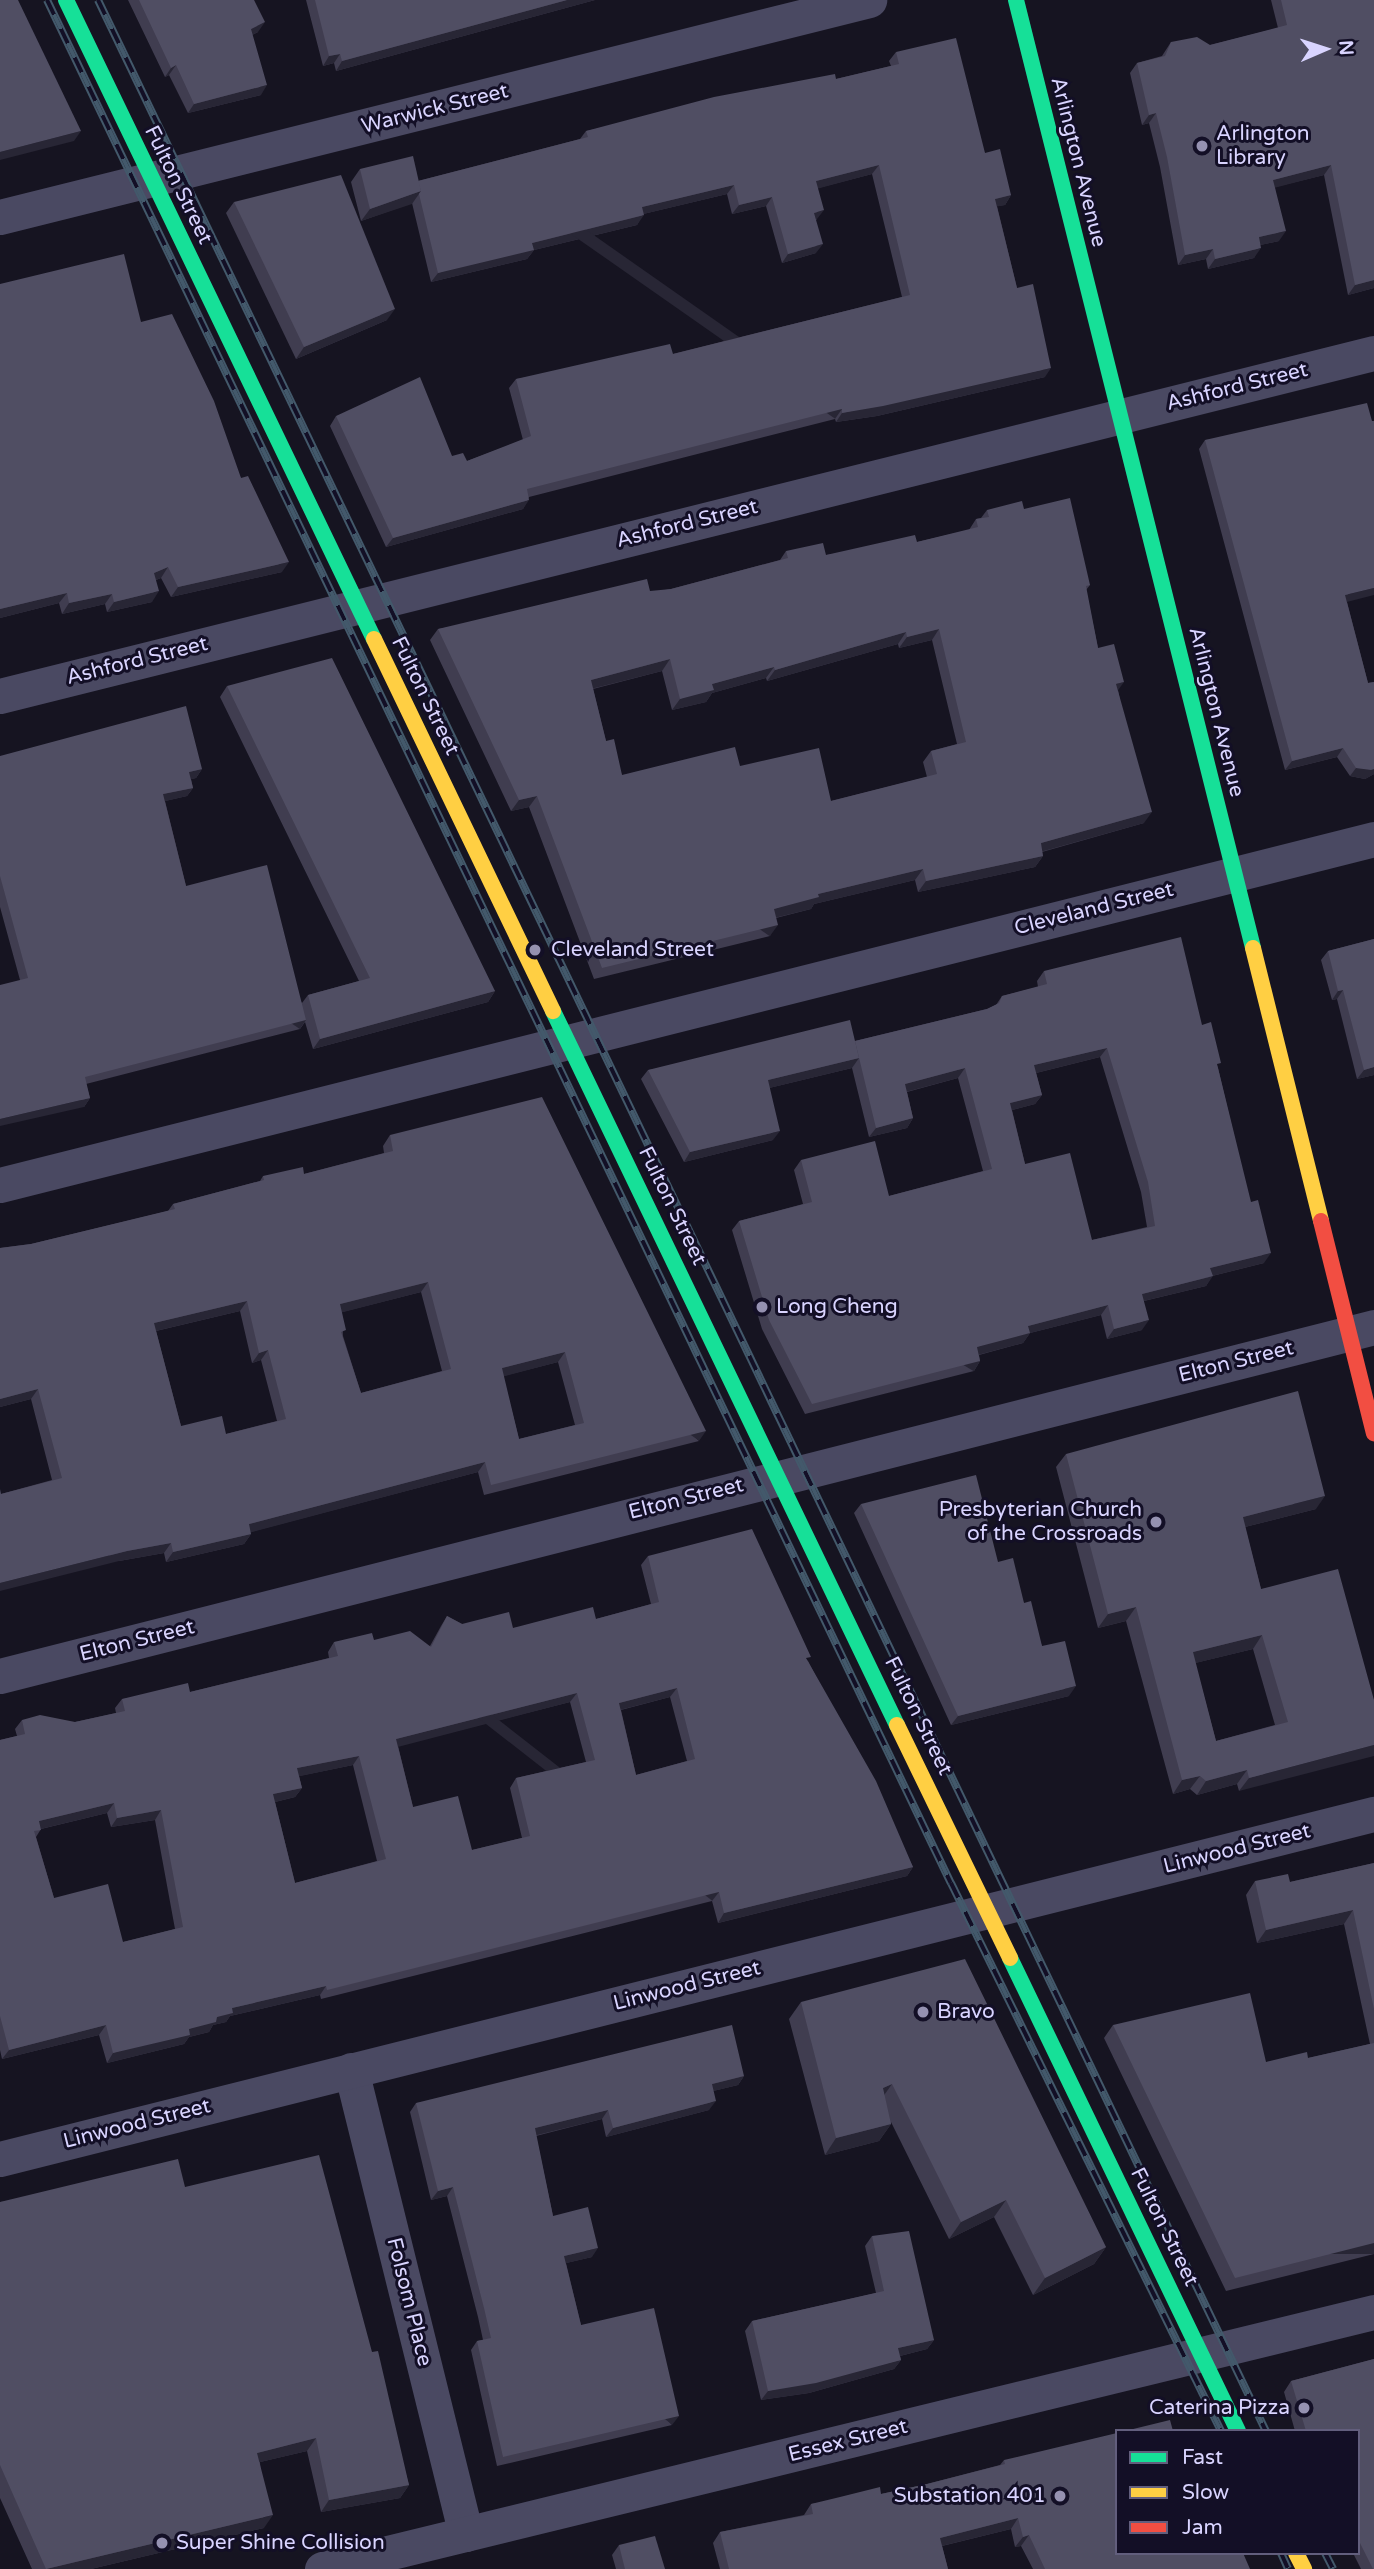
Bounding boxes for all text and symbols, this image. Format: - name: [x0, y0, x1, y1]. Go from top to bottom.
- north arrow: [1290, 14, 1360, 84]
- text: N: [1335, 40, 1357, 56]
- street label: Arlington Avenue: [1045, 74, 1111, 250]
- street label: Warwick Street: [359, 79, 511, 139]
- place label: Arlington Library: [1216, 121, 1310, 171]
- street label: Fulton Street: [138, 122, 218, 248]
- marker: Arlington Library: [1194, 138, 1210, 154]
- street label: Ashford Street: [1164, 357, 1310, 417]
- street label: Ashford Street: [614, 494, 760, 554]
- street label: Arlington Avenue: [1183, 624, 1249, 800]
- street label: Ashford Street: [64, 631, 210, 691]
- street label: Fulton Street: [385, 633, 465, 759]
- street label: Cleveland Street: [1012, 877, 1176, 941]
- place label: Cleveland Street: [551, 937, 714, 963]
- marker: Cleveland Street: [525, 940, 545, 960]
- street label: Fulton Street: [632, 1143, 712, 1269]
- place label: Long Cheng: [776, 1294, 898, 1320]
- marker: Long Cheng: [754, 1299, 770, 1315]
- street label: Elton Street: [1176, 1336, 1296, 1388]
- street label: Elton Street: [626, 1473, 746, 1525]
- place label: Presbyterian Church of the Crossroads: [939, 1497, 1142, 1547]
- marker: Presbyterian Church of the Crossroads: [1148, 1514, 1164, 1530]
- street label: Elton Street: [77, 1615, 197, 1667]
- street label: Fulton Street: [878, 1653, 958, 1779]
- street label: Linwood Street: [1161, 1819, 1313, 1879]
- street label: Linwood Street: [611, 1956, 763, 2016]
- place label: Bravo: [937, 1999, 995, 2025]
- marker: Bravo: [915, 2004, 931, 2020]
- street label: Linwood Street: [61, 2094, 213, 2154]
- street label: Fulton Street: [1124, 2164, 1204, 2290]
- street label: Folsom Place: [381, 2235, 437, 2369]
- place label: Caterina Pizza: [1149, 2395, 1290, 2421]
- marker: Caterina Pizza: [1296, 2400, 1312, 2416]
- street label: Essex Street: [786, 2414, 910, 2468]
- legend: [1115, 2429, 1360, 2555]
- text: Fast: [1182, 2445, 1223, 2470]
- text: Slow: [1182, 2480, 1229, 2505]
- place label: Substation 401: [894, 2483, 1046, 2509]
- marker: Substation 401: [1052, 2488, 1068, 2504]
- text: Jam: [1182, 2515, 1223, 2540]
- place label: Super Shine Collision: [176, 2530, 385, 2556]
- marker: Super Shine Collision: [154, 2535, 170, 2551]

